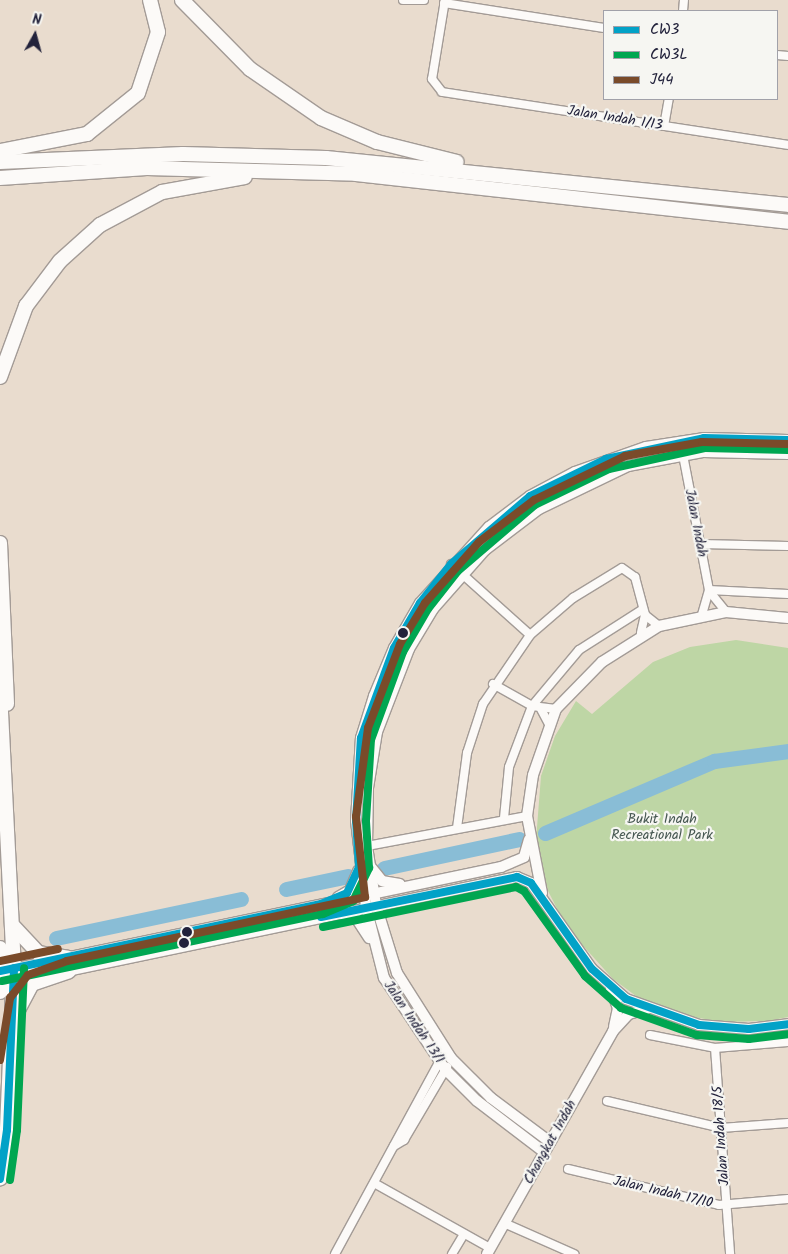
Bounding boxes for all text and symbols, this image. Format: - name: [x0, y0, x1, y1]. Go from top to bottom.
- text: N: [31, 9, 43, 32]
- north arrow: [10, 10, 60, 60]
- legend: [603, 10, 778, 100]
- text: CW3: [650, 18, 679, 42]
- text: CW3L: [650, 43, 687, 67]
- text: J44: [650, 68, 674, 92]
- street label: Jalan Indah 1/13: [566, 102, 664, 134]
- street label: Jalan Indah: [681, 488, 711, 558]
- unlabelled marker: [398, 628, 408, 638]
- park label: Bukit Indah Recreational Park: [611, 811, 713, 844]
- unlabelled marker: [182, 927, 192, 937]
- unlabelled marker: [179, 938, 189, 948]
- street label: Jalan Indah 13/1: [380, 977, 448, 1067]
- street label: Jalan Indah 18/5: [709, 1086, 733, 1186]
- street label: Changkat Indah: [520, 1097, 580, 1187]
- street label: Jalan Indah 17/10: [611, 1172, 715, 1212]

